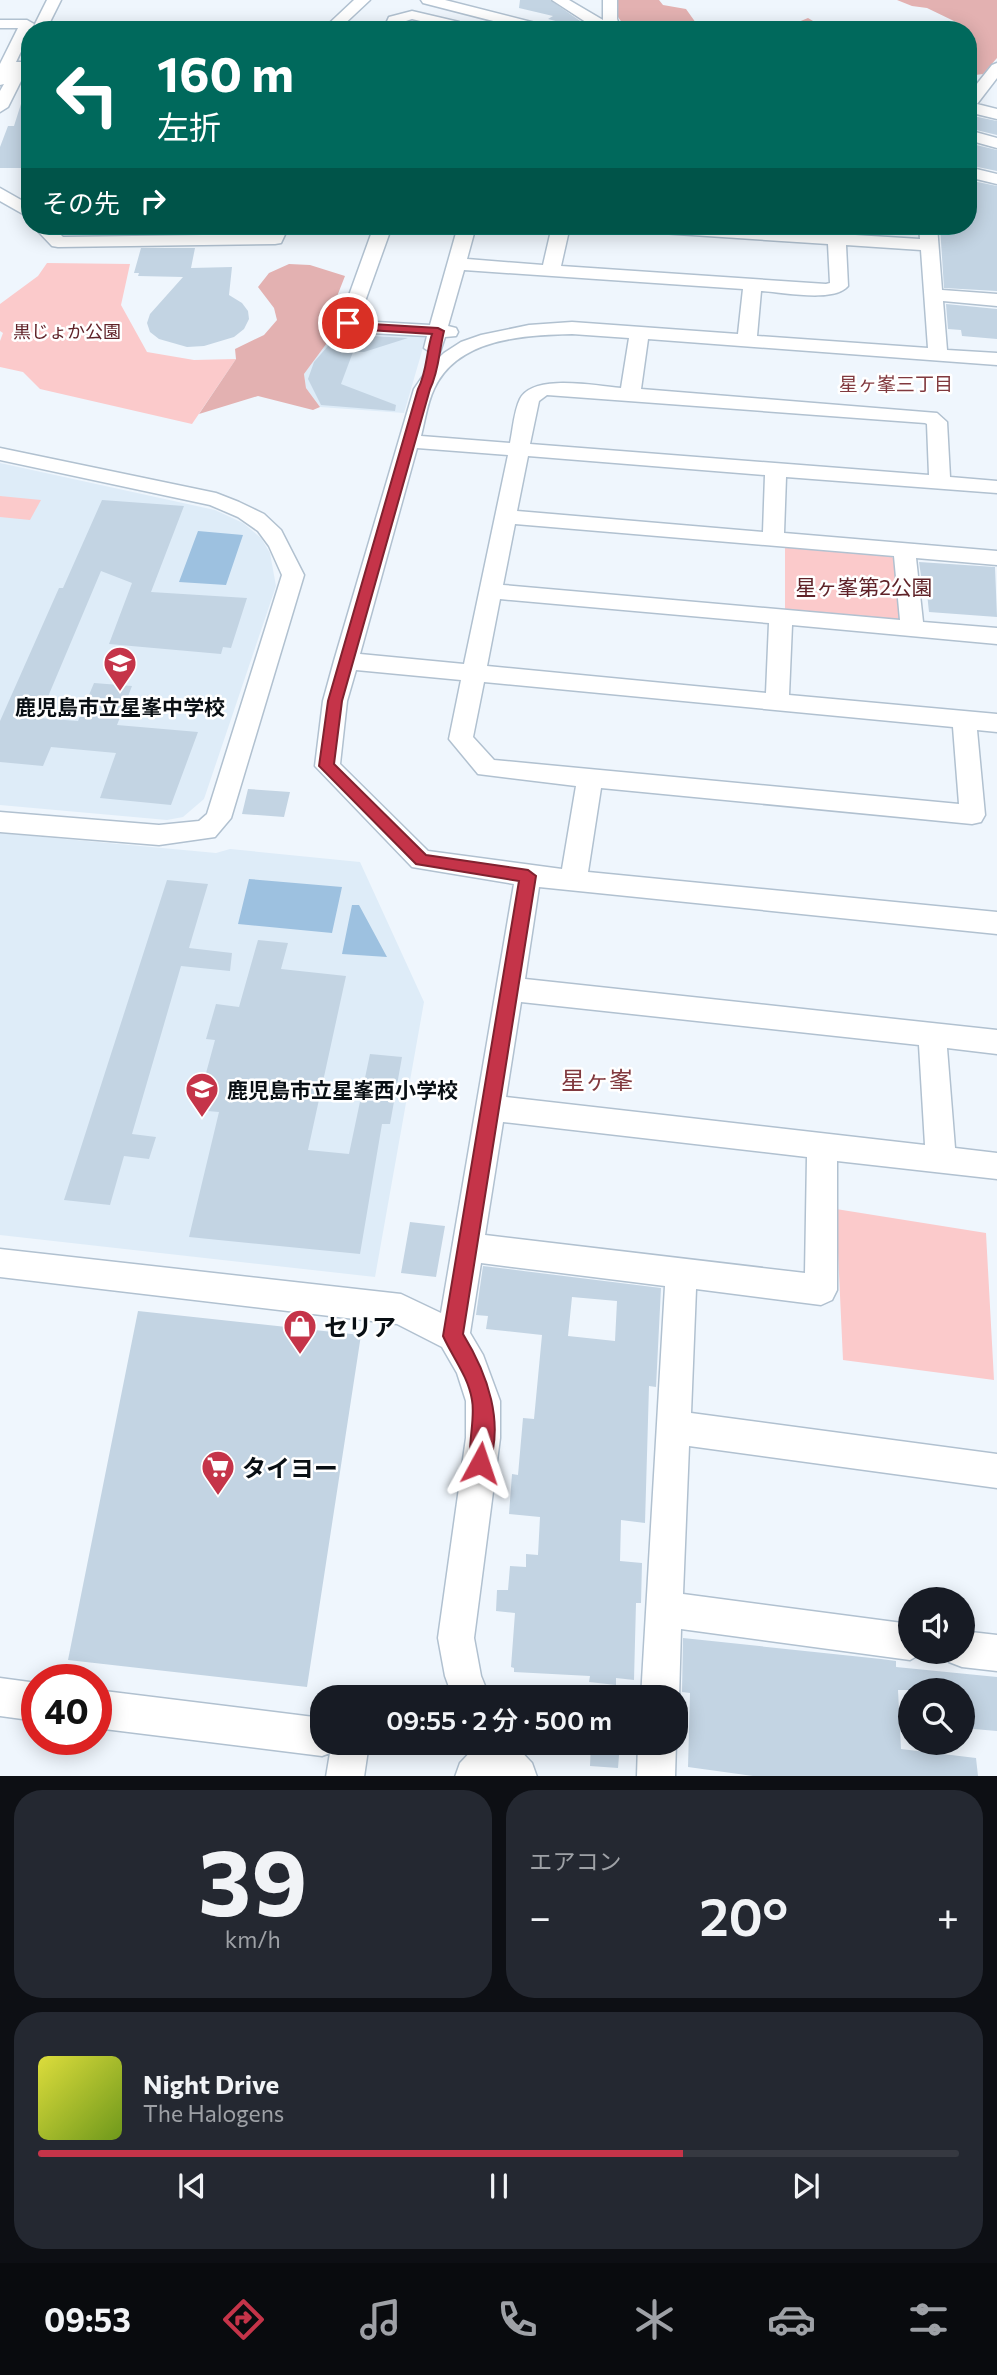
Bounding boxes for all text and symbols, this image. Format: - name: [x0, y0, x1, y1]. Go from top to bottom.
- text: 160 m: [157, 42, 294, 102]
- icon: left: [42, 49, 133, 140]
- text: 左折: [157, 106, 221, 146]
- icon: right: [134, 182, 172, 220]
- text: その先: [42, 187, 120, 218]
- pin: [318, 293, 378, 353]
- icon: arrive: [329, 304, 367, 342]
- park label: 黒じょか公園: [13, 320, 121, 342]
- district label: 星ヶ峯三丁目: [839, 372, 953, 395]
- park label: 星ヶ峯第2公園: [795, 574, 933, 599]
- school or university icon: 鹿児島市立星峯中学校: [101, 644, 139, 693]
- place label: 鹿児島市立星峯中学校: [15, 694, 225, 719]
- district label: 星ヶ峯: [561, 1065, 633, 1094]
- school or university icon: 鹿児島市立星峯西小学校: [183, 1070, 221, 1119]
- place label: 鹿児島市立星峯西小学校: [227, 1077, 458, 1102]
- shop icon: セリア: [281, 1307, 319, 1356]
- place label: セリア: [324, 1312, 396, 1341]
- position arrow: [443, 1426, 517, 1500]
- supermarket icon: タイヨー: [199, 1448, 237, 1497]
- place label: タイヨー: [242, 1453, 338, 1482]
- map controls: [898, 1587, 975, 1755]
- button: sound: [898, 1587, 975, 1664]
- speed limit sign: 40: [21, 1664, 112, 1755]
- button: search: [898, 1678, 975, 1755]
- text: 09:55 · 2 分 · 500 m: [386, 1704, 612, 1735]
- text: 39: [198, 1823, 307, 1935]
- text: エアコン: [530, 1847, 622, 1875]
- text: 20°: [699, 1883, 788, 1947]
- text: −: [530, 1892, 551, 1939]
- text: +: [937, 1892, 959, 1939]
- text: km/h: [225, 1925, 281, 1953]
- text: Night Drive: [143, 2068, 279, 2099]
- text: The Halogens: [143, 2099, 284, 2127]
- icon: previous: [173, 2167, 211, 2205]
- icon: pause: [480, 2167, 518, 2205]
- icon: next: [787, 2167, 825, 2205]
- icon: directions: [219, 2295, 268, 2344]
- icon: music: [356, 2295, 405, 2344]
- icon: phone: [493, 2295, 542, 2344]
- icon: climate: [630, 2295, 679, 2344]
- icon: car: [767, 2295, 816, 2344]
- icon: filters: [904, 2295, 953, 2344]
- text: 09:53: [44, 2299, 131, 2339]

